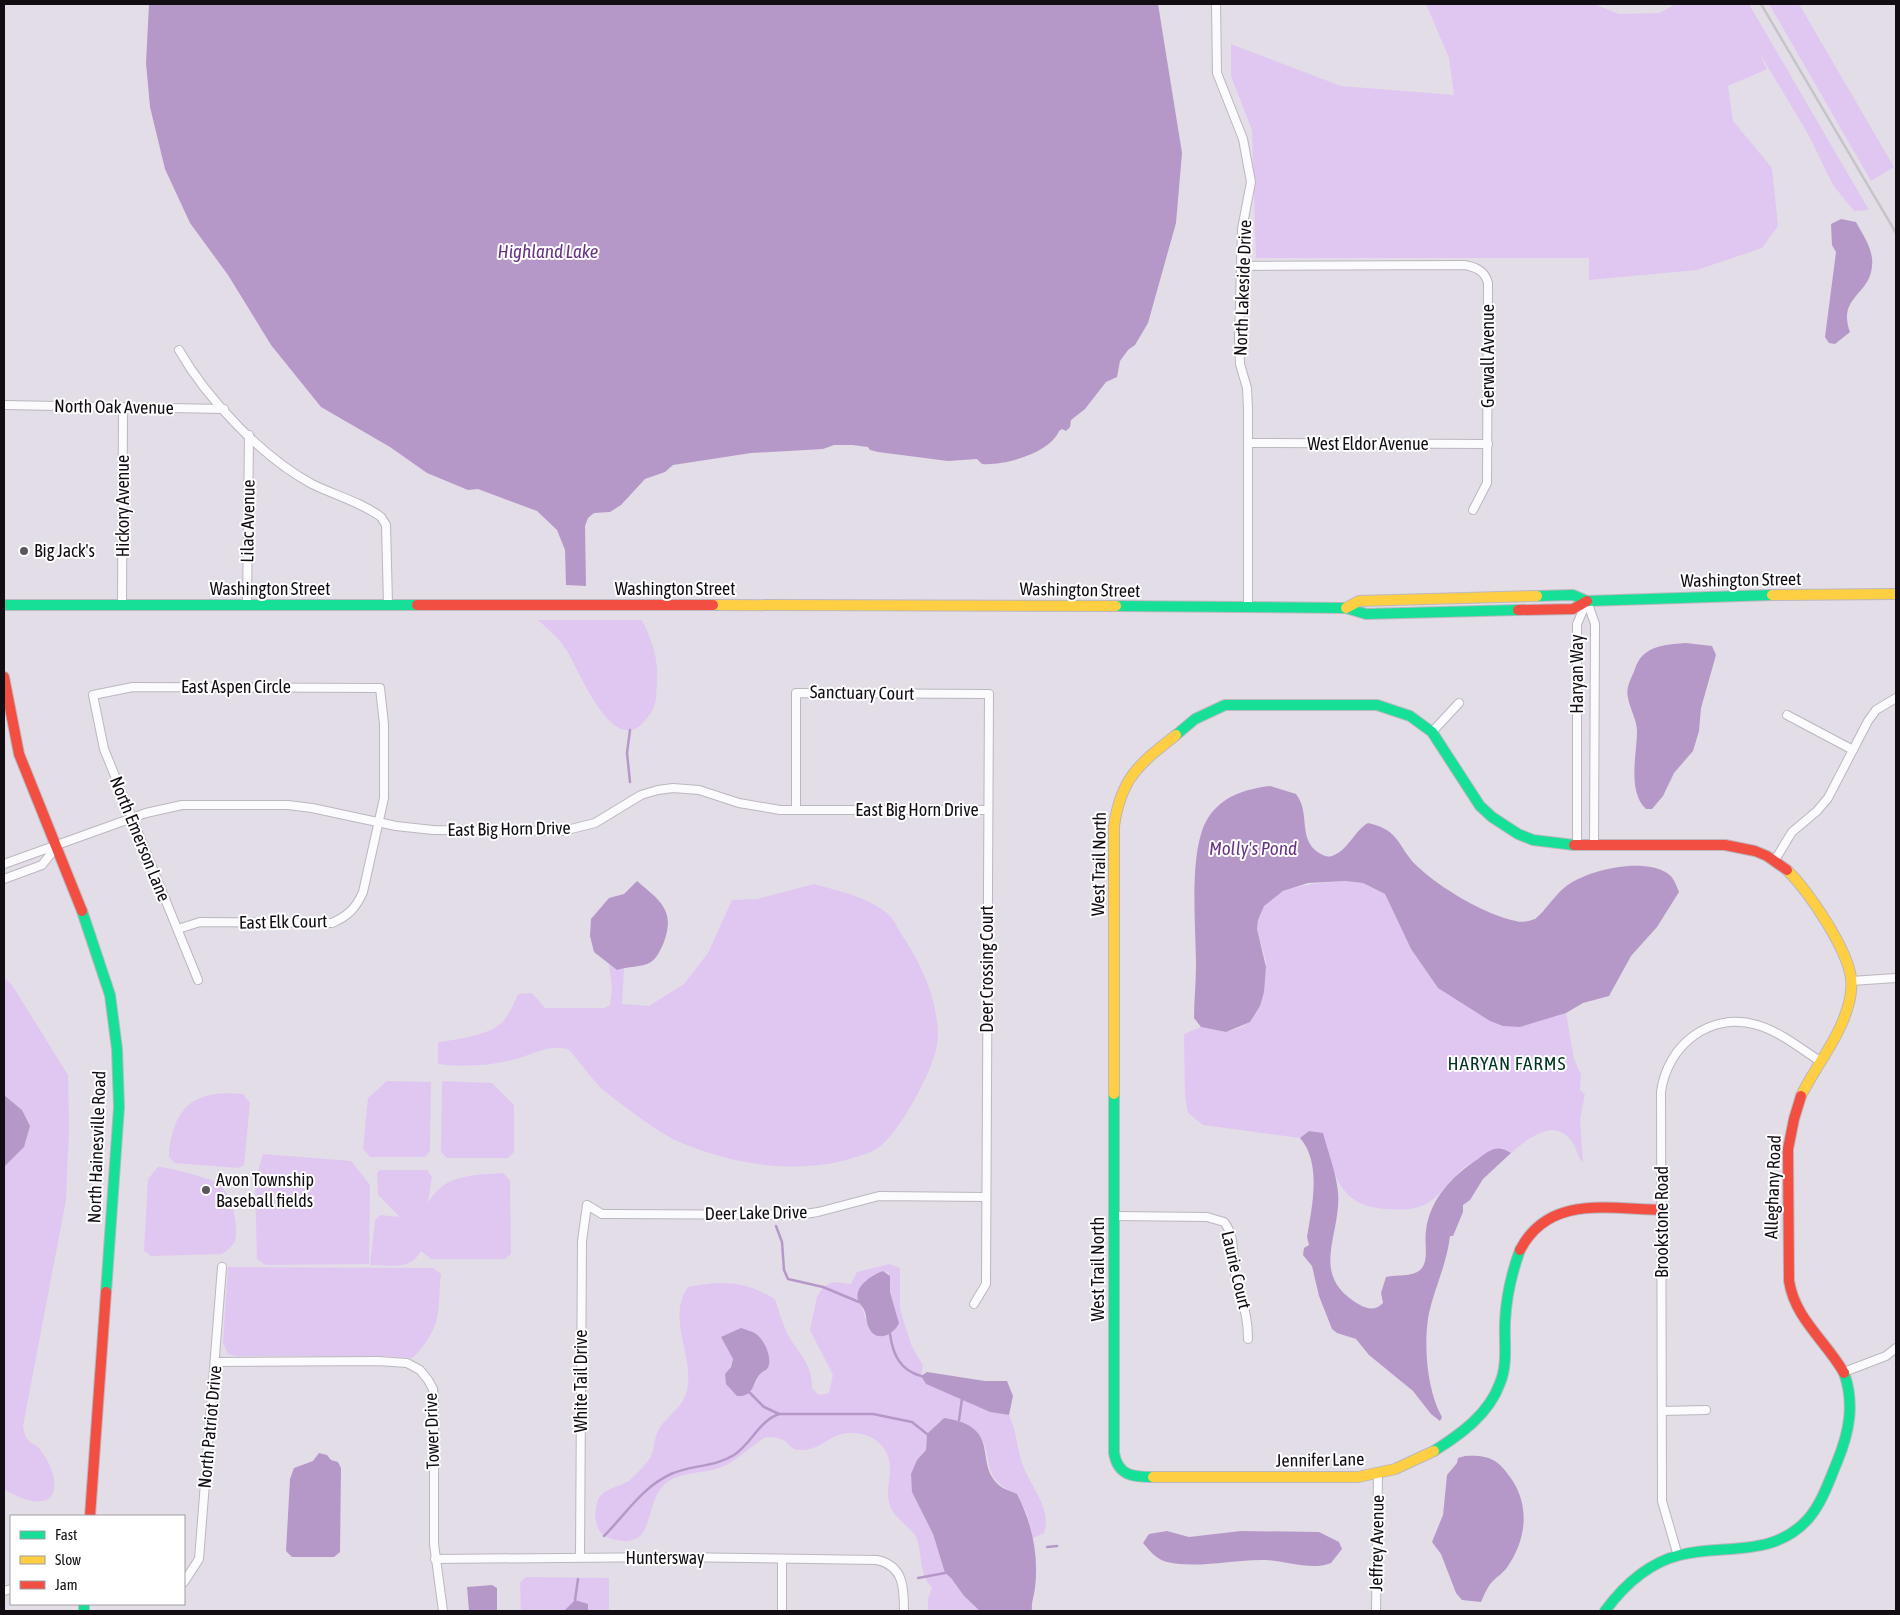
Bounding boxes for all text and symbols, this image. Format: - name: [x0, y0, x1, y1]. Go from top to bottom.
- street label: North Lakeside Drive: [1230, 220, 1255, 356]
- water label: Highland Lake: [498, 240, 598, 262]
- street label: Gerwall Avenue: [1477, 304, 1498, 408]
- street label: North Oak Avenue: [54, 395, 174, 418]
- street label: West Eldor Avenue: [1307, 433, 1429, 454]
- street label: Hickory Avenue: [112, 455, 133, 557]
- street label: Lilac Avenue: [236, 479, 259, 563]
- place label: Big Jack's: [34, 540, 95, 561]
- marker: Big Jack's: [18, 545, 30, 557]
- street label: Washington Street: [1680, 568, 1802, 591]
- street label: Washington Street: [210, 578, 330, 599]
- street label: Washington Street: [615, 578, 735, 599]
- street label: Washington Street: [1019, 578, 1141, 601]
- street label: Haryan Way: [1566, 634, 1587, 714]
- street label: East Aspen Circle: [181, 676, 291, 697]
- street label: Sanctuary Court: [810, 681, 914, 704]
- street label: North Emerson Lane: [106, 773, 175, 904]
- street label: East Big Horn Drive: [855, 799, 979, 820]
- street label: West Trail North: [1087, 812, 1110, 916]
- street label: East Big Horn Drive: [447, 817, 571, 840]
- water label: Molly's Pond: [1209, 837, 1297, 859]
- street label: Deer Crossing Court: [976, 905, 997, 1033]
- street label: East Elk Court: [239, 910, 327, 933]
- district label: HARYAN FARMS: [1447, 1052, 1567, 1074]
- street label: North Hainesville Road: [83, 1070, 110, 1224]
- street label: Alleghany Road: [1760, 1135, 1785, 1239]
- street label: Brookstone Road: [1651, 1166, 1672, 1278]
- place label: Avon Township Baseball fields: [216, 1169, 314, 1211]
- marker: Avon Township Baseball fields: [200, 1184, 212, 1196]
- street label: Deer Lake Drive: [705, 1201, 807, 1224]
- street label: West Trail North: [1087, 1217, 1108, 1321]
- street label: Laurie Court: [1217, 1229, 1256, 1311]
- street label: White Tail Drive: [570, 1330, 591, 1432]
- street label: North Patriot Drive: [194, 1365, 225, 1489]
- street label: Tower Drive: [420, 1392, 443, 1470]
- street label: Jennifer Lane: [1275, 1448, 1365, 1471]
- street label: Jeffrey Avenue: [1365, 1494, 1388, 1592]
- legend: [10, 1515, 185, 1605]
- text: Fast: [55, 1526, 77, 1543]
- street label: Huntersway: [625, 1547, 705, 1568]
- text: Slow: [55, 1551, 81, 1568]
- text: Jam: [55, 1576, 78, 1593]

